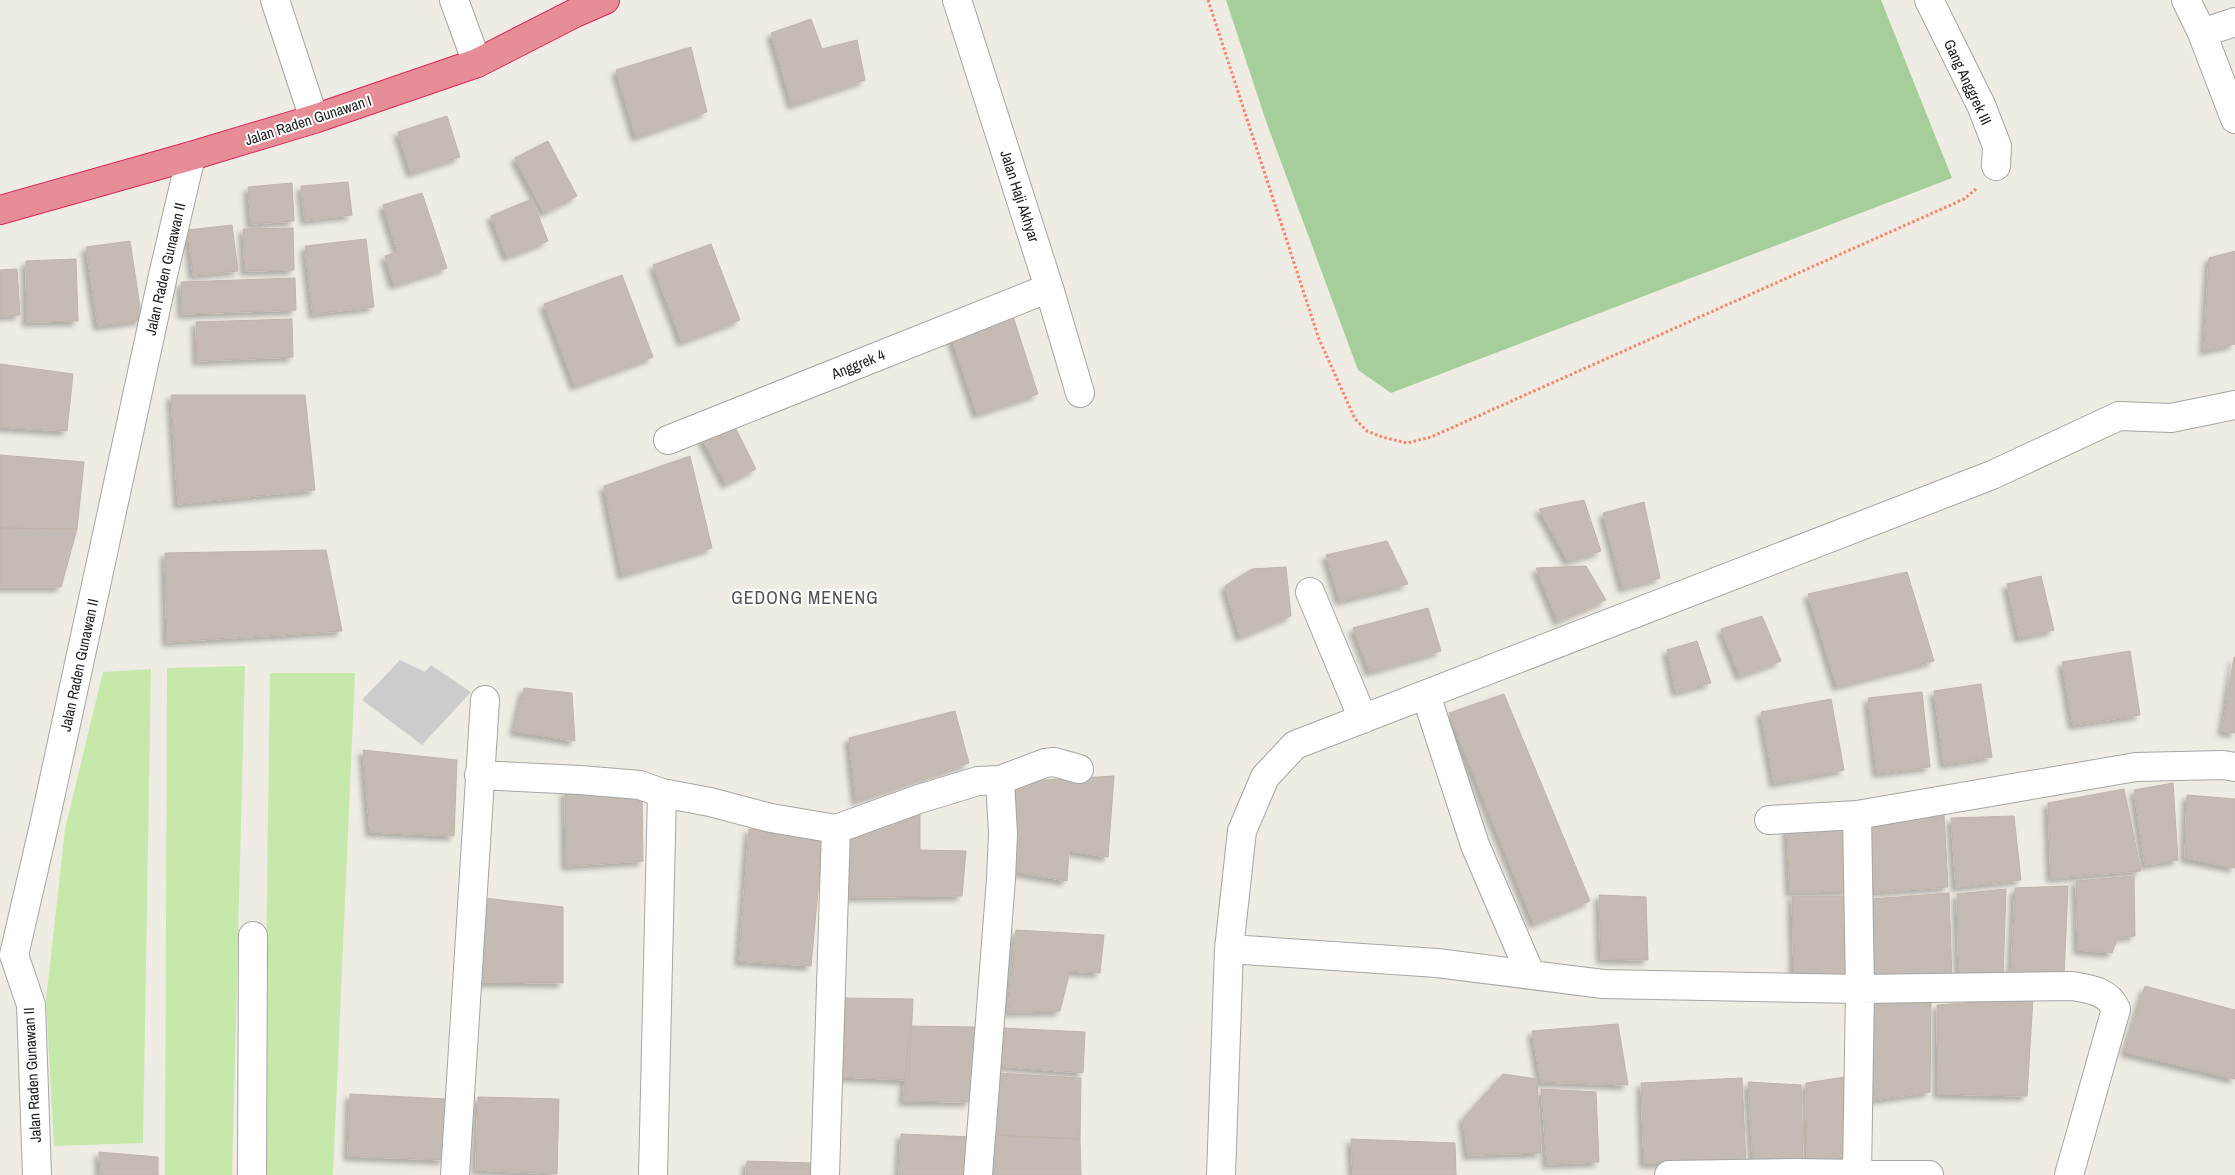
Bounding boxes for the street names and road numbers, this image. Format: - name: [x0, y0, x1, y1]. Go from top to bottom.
- street label: Gang Anggrek III: [1939, 36, 1997, 128]
- street label: Jalan Raden Gunawan I: [242, 90, 374, 150]
- street label: Jalan Haji Akhyar: [995, 147, 1045, 245]
- street label: Jalan Raden Gunawan II: [140, 201, 190, 337]
- street label: Anggrek 4: [827, 344, 888, 385]
- street label: Jalan Raden Gunawan II: [55, 597, 103, 733]
- street label: Jalan Raden Gunawan II: [18, 1007, 46, 1143]

